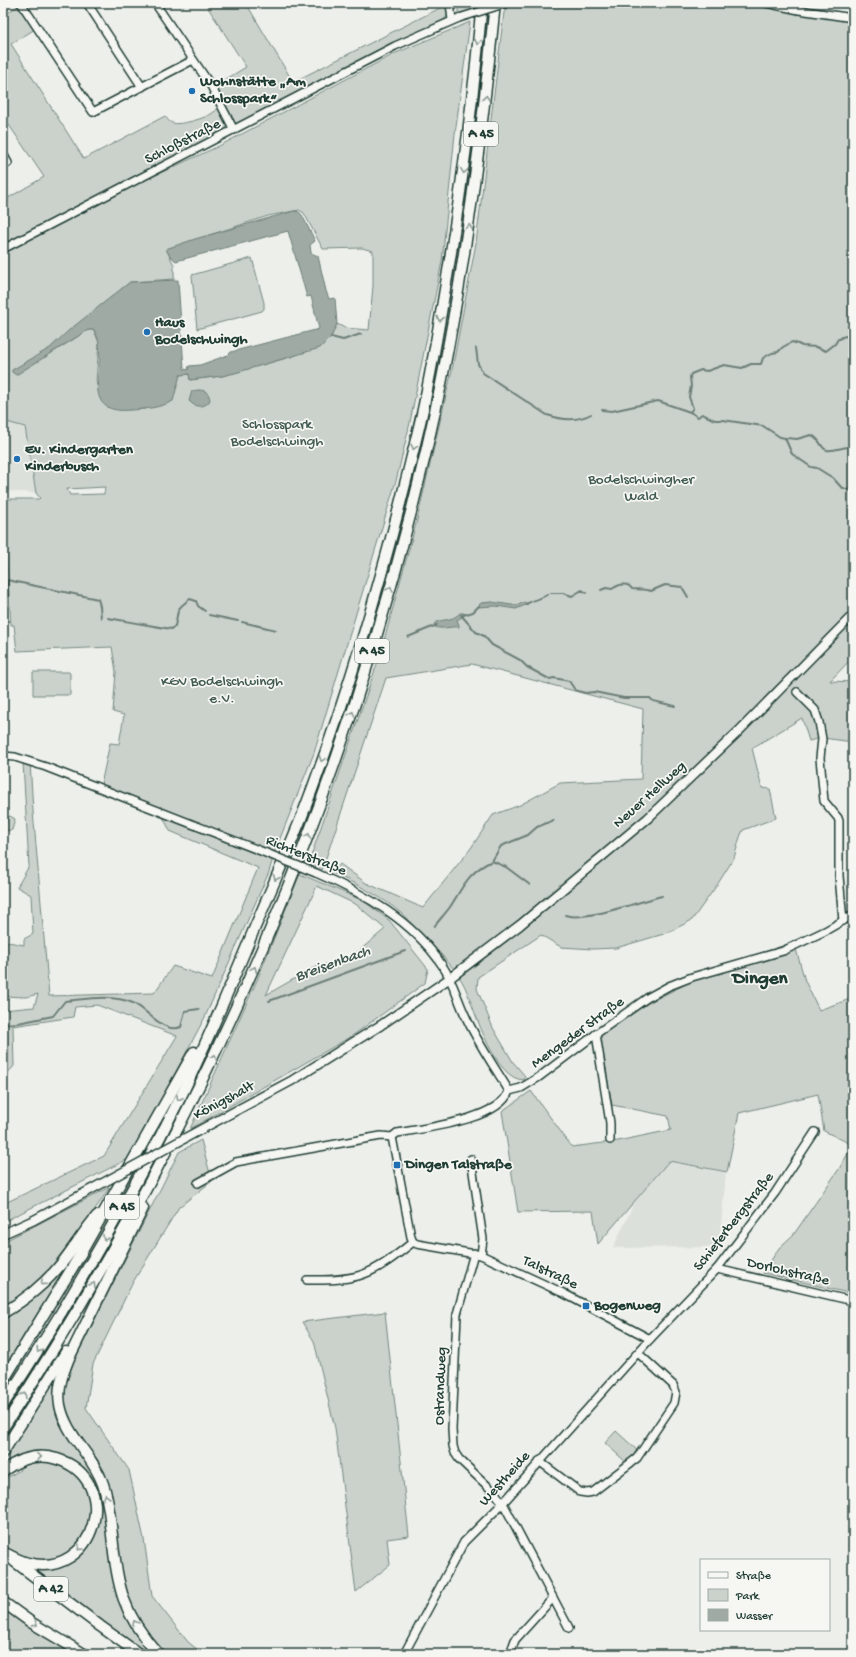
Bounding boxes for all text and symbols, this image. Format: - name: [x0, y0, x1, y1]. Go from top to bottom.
- one-way arrow: [474, 39, 483, 45]
- place label: Wohnstätte „Am Schlosspark“: [199, 73, 306, 108]
- marker: Wohnstätte „Am Schlosspark“: [187, 86, 197, 96]
- one-way arrow: [481, 95, 490, 101]
- street label: Schloßstraße: [142, 115, 224, 169]
- road number: A 45: [464, 122, 498, 146]
- one-way arrow: [460, 168, 469, 174]
- one-way arrow: [464, 223, 473, 230]
- place label: Haus Bodelschwingh: [154, 314, 248, 349]
- one-way arrow: [436, 316, 444, 323]
- marker: Haus Bodelschwingh: [142, 327, 152, 337]
- park label: Schlosspark Bodelschwingh: [230, 416, 323, 451]
- place label: Ev. Kindergarten Kinderbusch: [24, 441, 134, 476]
- one-way arrow: [410, 444, 418, 450]
- marker: Ev. Kindergarten Kinderbusch: [12, 454, 22, 464]
- park label: Bodelschwingher Wald: [587, 471, 695, 506]
- one-way arrow: [385, 586, 394, 593]
- road number: A 45: [355, 639, 389, 663]
- park label: KGV Bodelschwingh e.V.: [161, 673, 283, 708]
- one-way arrow: [347, 710, 356, 717]
- one-way arrow: [318, 756, 327, 763]
- street label: Neuer Hellweg: [610, 758, 690, 832]
- street label: Richterstraße: [263, 832, 349, 880]
- one-way arrow: [304, 833, 312, 840]
- one-way arrow: [272, 874, 280, 881]
- water label: Breisenbach: [293, 942, 374, 987]
- one-way arrow: [249, 966, 257, 973]
- district label: Dingen: [730, 968, 789, 991]
- street label: Mengeder Straße: [528, 993, 628, 1073]
- one-way arrow: [209, 1053, 217, 1061]
- street label: Königshalt: [191, 1077, 259, 1125]
- one-way arrow: [177, 1094, 184, 1102]
- place label: Dingen Talstraße: [403, 1156, 513, 1174]
- marker: Dingen Talstraße: [392, 1160, 402, 1170]
- street label: Schieferbergstraße: [690, 1169, 778, 1275]
- road number: A 45: [105, 1195, 139, 1219]
- one-way arrow: [102, 1234, 110, 1241]
- street label: Talstraße: [518, 1251, 581, 1294]
- street label: Dorlohstraße: [744, 1254, 831, 1290]
- one-way arrow: [40, 1278, 48, 1286]
- one-way arrow: [88, 1282, 95, 1289]
- place label: Bogenweg: [593, 1297, 661, 1315]
- marker: Bogenweg: [581, 1301, 591, 1311]
- one-way arrow: [36, 1345, 43, 1352]
- street label: Ostrandweg: [431, 1347, 451, 1425]
- one-way arrow: [20, 1393, 27, 1400]
- street label: Westheide: [476, 1448, 535, 1510]
- one-way arrow: [35, 1453, 42, 1462]
- one-way arrow: [103, 1494, 111, 1501]
- one-way arrow: [77, 1543, 85, 1551]
- legend: [700, 1559, 830, 1631]
- text: Straße: [736, 1570, 772, 1584]
- road number: A 42: [34, 1577, 68, 1601]
- text: Park: [735, 1590, 761, 1604]
- text: Wasser: [736, 1610, 774, 1624]
- one-way arrow: [31, 1620, 38, 1627]
- one-way arrow: [132, 1620, 139, 1627]

